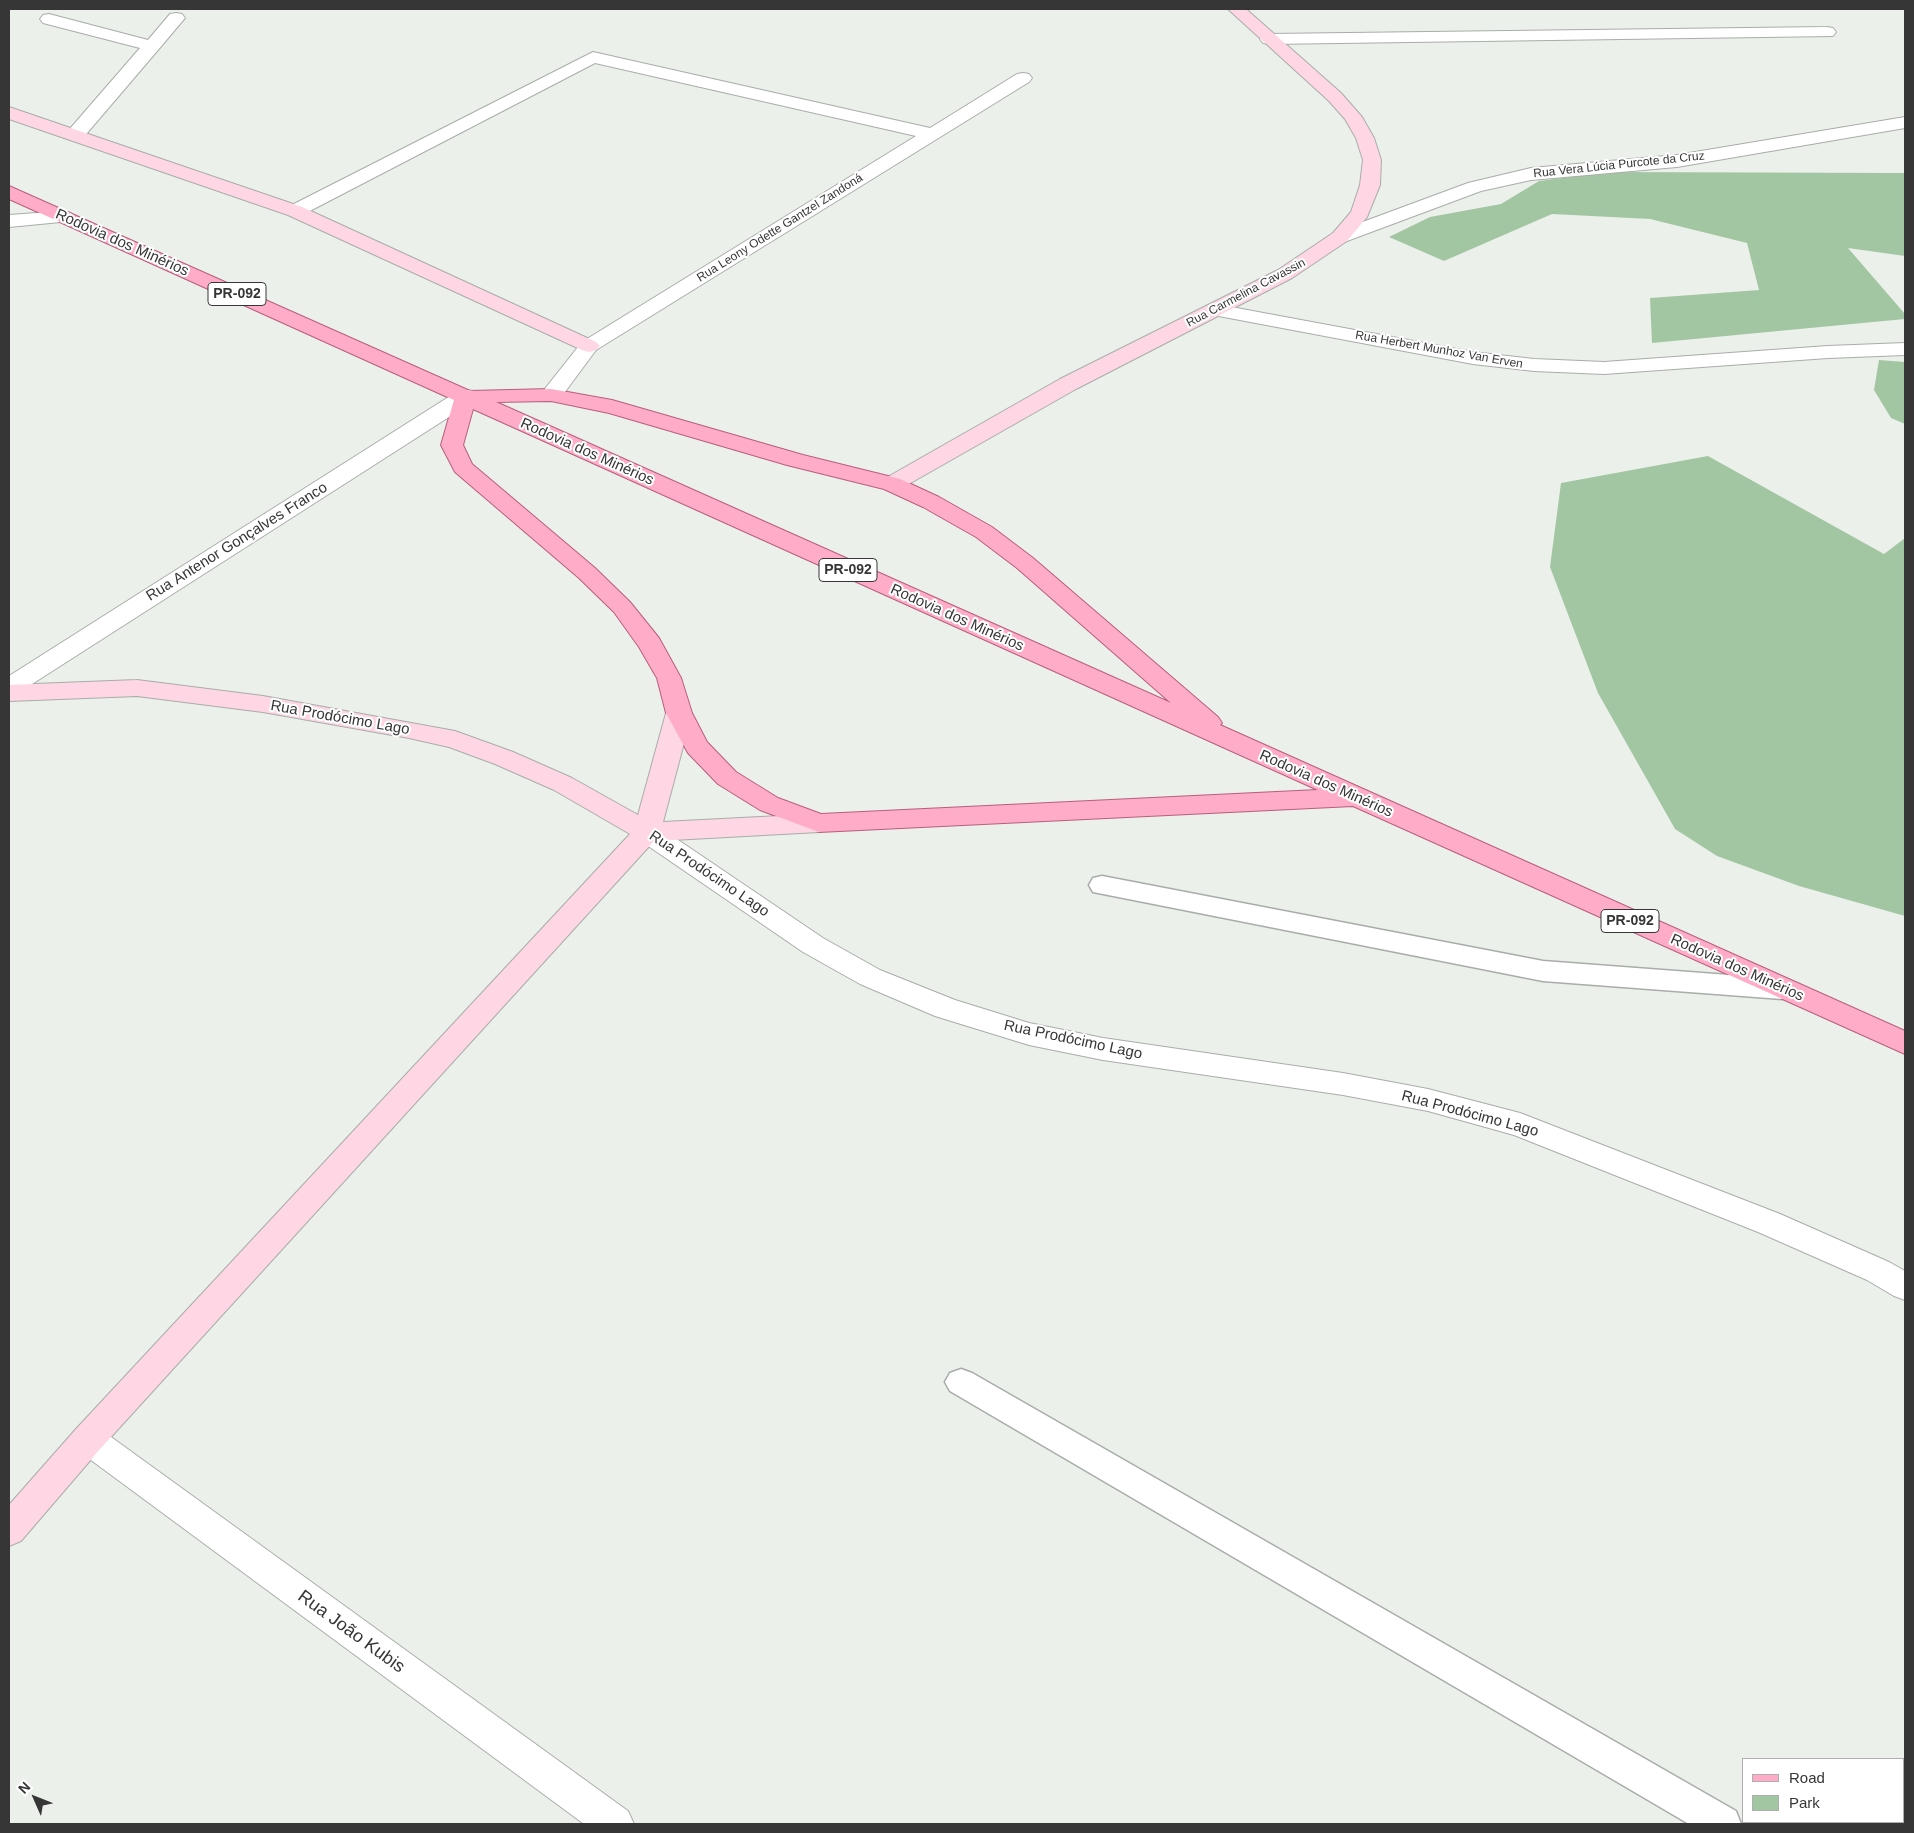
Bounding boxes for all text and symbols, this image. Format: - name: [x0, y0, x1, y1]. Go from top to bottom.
- street label: Rua Vera Lúcia Purcote da Cruz: [1533, 149, 1705, 181]
- street label: Rua Leony Odette Gantzel Zandoná: [694, 171, 866, 285]
- street label: Rodovia dos Minérios: [52, 205, 192, 281]
- street label: Rua Carmelina Cavassin: [1184, 255, 1308, 331]
- road number: PR-092: [208, 282, 266, 306]
- street label: Rua Herbert Munhoz Van Erven: [1354, 328, 1524, 372]
- street label: Rodovia dos Minérios: [517, 414, 657, 490]
- street label: Rua Antenor Gonçalves Franco: [143, 479, 331, 605]
- road number: PR-092: [819, 558, 877, 582]
- street label: Rodovia dos Minérios: [887, 580, 1027, 656]
- street label: Rua Prodócimo Lago: [269, 697, 411, 739]
- street label: Rodovia dos Minérios: [1256, 746, 1396, 822]
- street label: Rua Prodócimo Lago: [646, 827, 772, 921]
- road number: PR-092: [1601, 909, 1659, 932]
- street label: Rodovia dos Minérios: [1667, 930, 1807, 1006]
- street label: Rua Prodócimo Lago: [1002, 1017, 1144, 1063]
- street label: Rua Prodócimo Lago: [1400, 1087, 1540, 1141]
- street label: Rua João Kubis: [293, 1586, 409, 1678]
- legend: [1742, 1758, 1904, 1823]
- text: Road: [1789, 1769, 1825, 1786]
- north arrow: [10, 1773, 60, 1823]
- text: N: [15, 1778, 33, 1797]
- text: Park: [1789, 1794, 1820, 1811]

